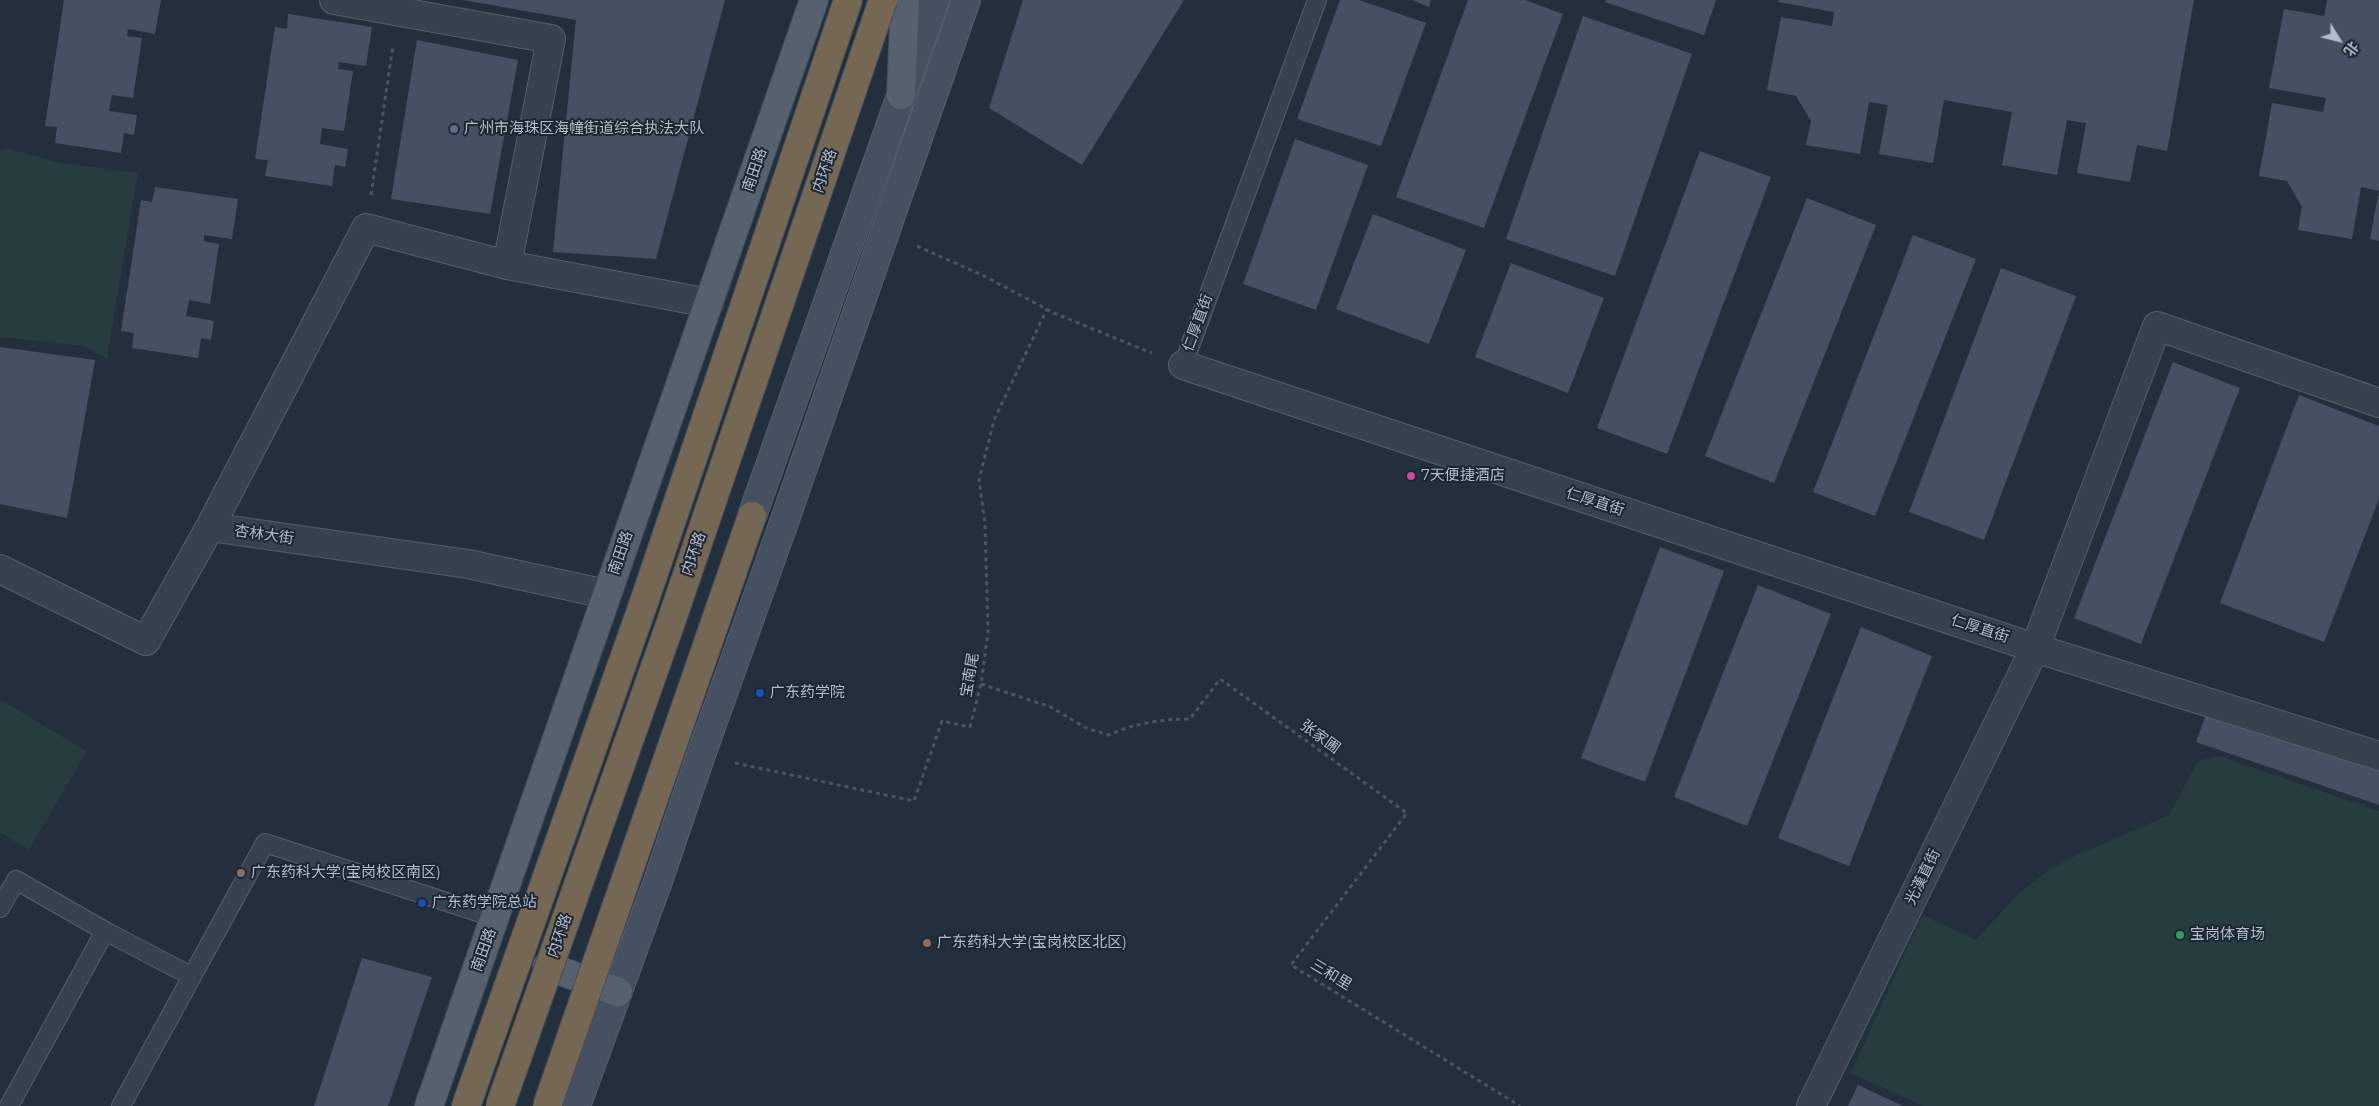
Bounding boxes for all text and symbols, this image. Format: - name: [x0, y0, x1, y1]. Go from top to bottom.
- north arrow: [2314, 15, 2364, 65]
- text: 北: [2340, 38, 2363, 60]
- place label: 广州市海珠区海幢街道综合执法大队: [464, 120, 704, 138]
- marker: 广州市海珠区海幢街道综合执法大队: [448, 123, 460, 135]
- street label: 南田路: [739, 146, 771, 194]
- street label: 内环路: [809, 147, 841, 195]
- street label: 仁厚直街: [1179, 292, 1217, 354]
- place label: 7天便捷酒店: [1421, 467, 1505, 485]
- marker: 7天便捷酒店: [1405, 470, 1417, 482]
- street label: 仁厚直街: [1564, 484, 1626, 520]
- street label: 杏林大街: [233, 522, 295, 548]
- street label: 南田路: [605, 529, 637, 577]
- street label: 内环路: [678, 530, 710, 578]
- street label: 仁厚直街: [1949, 611, 2011, 647]
- street label: 宝南尾: [957, 651, 983, 699]
- place label: 广东药学院: [770, 684, 845, 702]
- marker: 广东药学院: [754, 687, 766, 699]
- street label: 张家圃: [1297, 716, 1343, 758]
- street label: 光漢直街: [1902, 846, 1944, 908]
- place label: 广东药科大学(宝岗校区南区): [251, 864, 441, 882]
- marker: 广东药科大学(宝岗校区南区): [235, 867, 247, 879]
- place label: 广东药学院总站: [432, 894, 537, 912]
- marker: 广东药学院总站: [416, 897, 428, 909]
- street label: 内环路: [544, 912, 576, 960]
- street label: 南田路: [468, 926, 500, 974]
- place label: 宝岗体育场: [2190, 926, 2265, 944]
- marker: 宝岗体育场: [2174, 929, 2186, 941]
- place label: 广东药科大学(宝岗校区北区): [937, 934, 1127, 952]
- marker: 广东药科大学(宝岗校区北区): [921, 937, 933, 949]
- street label: 三和里: [1307, 956, 1355, 994]

